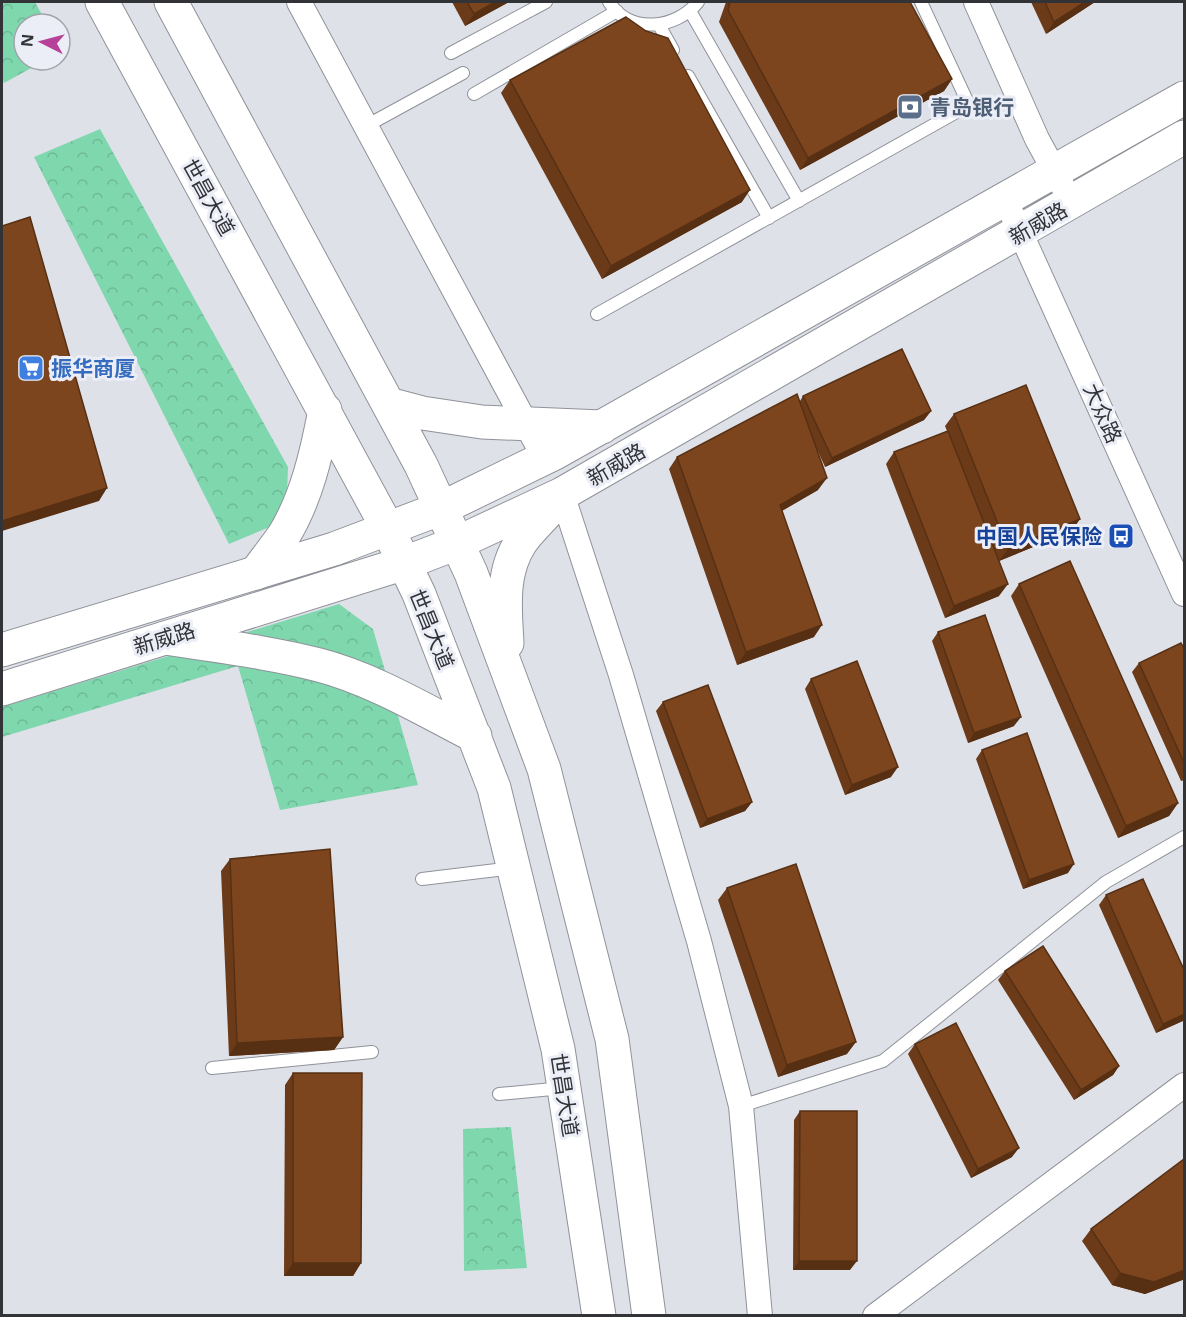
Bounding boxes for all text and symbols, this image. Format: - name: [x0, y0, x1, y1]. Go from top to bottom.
- north arrow: [12, 12, 72, 72]
- text: N: [15, 33, 39, 48]
- bank icon: 青岛银行: [895, 92, 925, 122]
- place label: 青岛银行: [930, 93, 1014, 121]
- street label: 世昌大道: [176, 153, 242, 241]
- street label: 新威路: [1004, 195, 1072, 251]
- supermarket icon: 振华商厦: [16, 353, 46, 383]
- place label: 振华商厦: [51, 354, 135, 382]
- street label: 大众路: [1077, 379, 1129, 447]
- street label: 新威路: [582, 436, 650, 492]
- bus stop icon: 中国人民保险: [1106, 521, 1136, 551]
- place label: 中国人民保险: [976, 522, 1102, 550]
- street label: 世昌大道: [403, 585, 461, 673]
- street label: 新威路: [130, 615, 198, 661]
- street label: 世昌大道: [545, 1051, 585, 1139]

